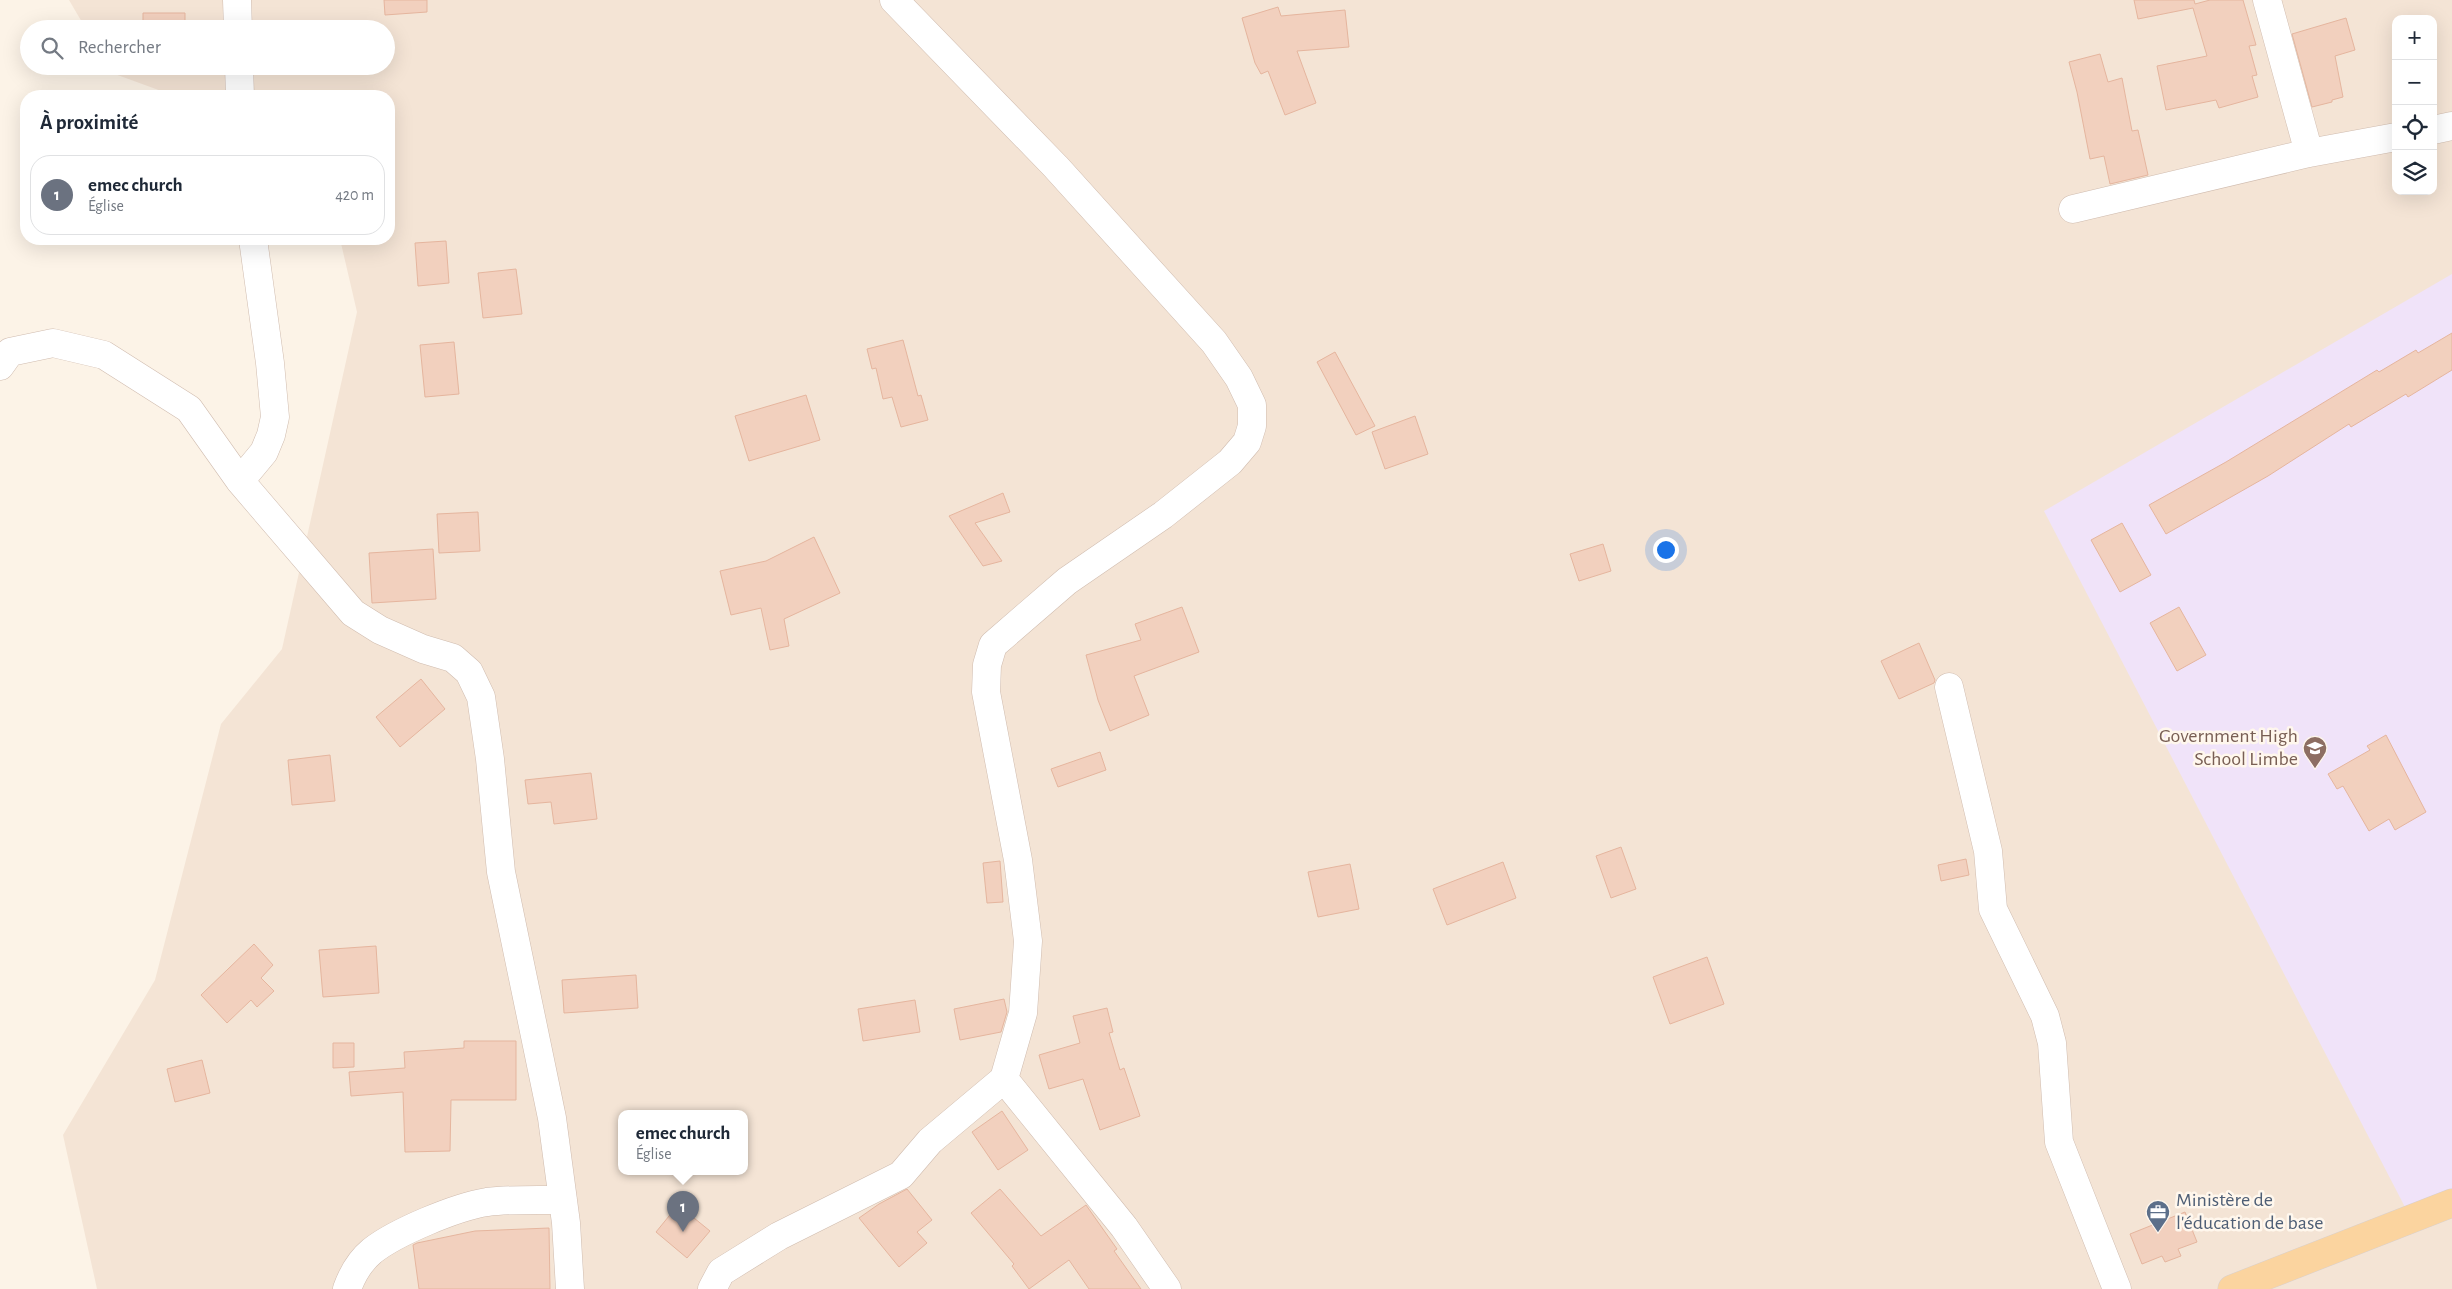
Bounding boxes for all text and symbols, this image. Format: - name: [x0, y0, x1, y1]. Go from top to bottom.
- map controls: [2392, 15, 2437, 195]
- button: +: [2392, 15, 2437, 60]
- search box: [20, 20, 395, 75]
- icon: search: [38, 34, 66, 62]
- text: Rechercher: [78, 38, 161, 57]
- button: −: [2392, 60, 2437, 105]
- button: locate: [2392, 105, 2437, 150]
- text: À proximité: [40, 112, 138, 133]
- button: layers: [2392, 150, 2437, 195]
- text: emec church: [88, 176, 183, 195]
- text: 1: [54, 187, 60, 203]
- text: 420 m: [335, 187, 374, 203]
- text: Église: [88, 198, 124, 214]
- your location: [1653, 537, 1679, 563]
- place label: Government High School Limbe: [2159, 726, 2298, 769]
- school or university icon: Government High School Limbe: [2302, 735, 2328, 769]
- popup: [618, 1110, 748, 1175]
- text: emec church: [636, 1124, 730, 1143]
- text: Église: [636, 1146, 672, 1162]
- place label: Ministère de l'éducation de base: [2176, 1190, 2324, 1233]
- pin: 1: [667, 1191, 699, 1232]
- office icon: Ministère de l'éducation de base: [2145, 1199, 2171, 1233]

